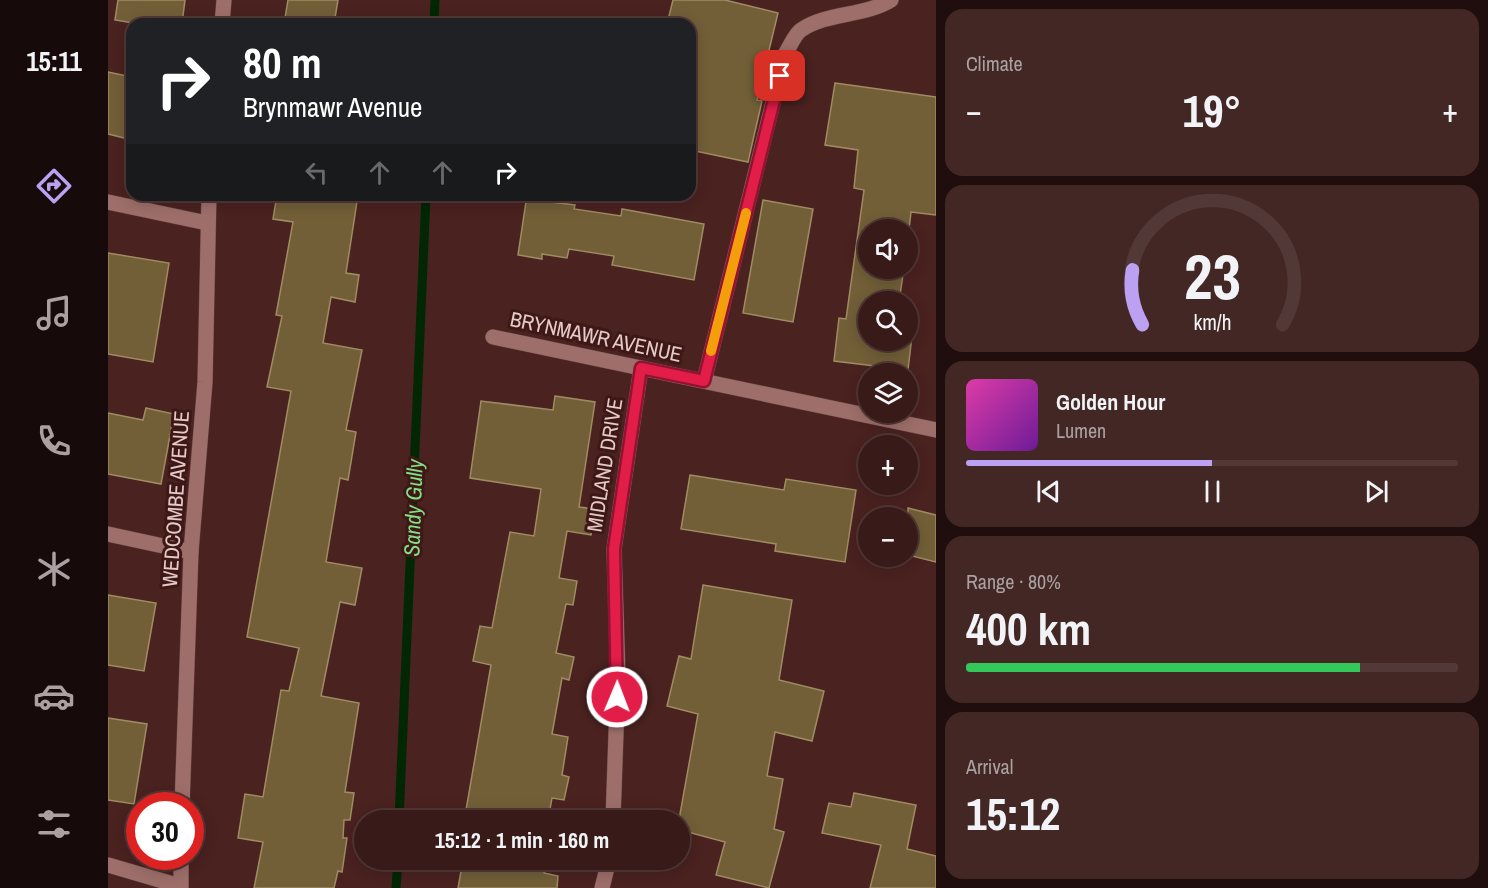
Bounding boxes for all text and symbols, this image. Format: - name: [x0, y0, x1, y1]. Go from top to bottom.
- text: 80 m: [243, 35, 322, 91]
- icon: right: [144, 42, 222, 120]
- text: 15:11: [26, 43, 82, 79]
- pin: [754, 50, 805, 101]
- text: Climate: [966, 50, 1023, 77]
- icon: arrive: [763, 59, 796, 92]
- text: 19°: [1182, 80, 1242, 141]
- text: −: [966, 88, 982, 132]
- text: +: [1442, 88, 1458, 132]
- text: Brynmawr Avenue: [243, 89, 422, 125]
- icon: left: [300, 156, 333, 189]
- icon: ahead: [363, 156, 396, 189]
- icon: ahead: [426, 156, 459, 189]
- icon: right: [489, 156, 522, 189]
- icon: directions: [33, 165, 75, 207]
- map controls: [858, 219, 918, 567]
- button: sound: [858, 219, 918, 279]
- text: 23: [1184, 234, 1240, 318]
- button: search: [858, 291, 918, 351]
- icon: music: [33, 292, 75, 334]
- street label: BRYNMAWR AVENUE: [508, 304, 685, 369]
- text: km/h: [1193, 309, 1231, 338]
- button: layers: [858, 363, 918, 423]
- text: Golden Hour: [1056, 387, 1165, 417]
- street label: MIDLAND DRIVE: [580, 396, 629, 534]
- street label: WEDCOMBE AVENUE: [155, 410, 196, 588]
- text: Lumen: [1056, 417, 1106, 444]
- icon: phone: [33, 420, 75, 462]
- button: +: [858, 435, 918, 495]
- water label: Sandy Gully: [396, 458, 430, 557]
- icon: previous: [1032, 475, 1065, 508]
- icon: pause: [1196, 475, 1229, 508]
- icon: next: [1360, 475, 1393, 508]
- button: −: [858, 507, 918, 567]
- icon: climate: [33, 548, 75, 590]
- text: Range · 80%: [966, 568, 1061, 595]
- text: 400 km: [966, 598, 1091, 659]
- position arrow: [585, 665, 649, 729]
- icon: car: [33, 675, 75, 717]
- text: Arrival: [966, 753, 1013, 780]
- text: 15:12: [966, 783, 1060, 844]
- speed limit sign: 30: [126, 792, 204, 870]
- icon: filters: [33, 803, 75, 845]
- text: 15:12 · 1 min · 160 m: [435, 825, 609, 855]

